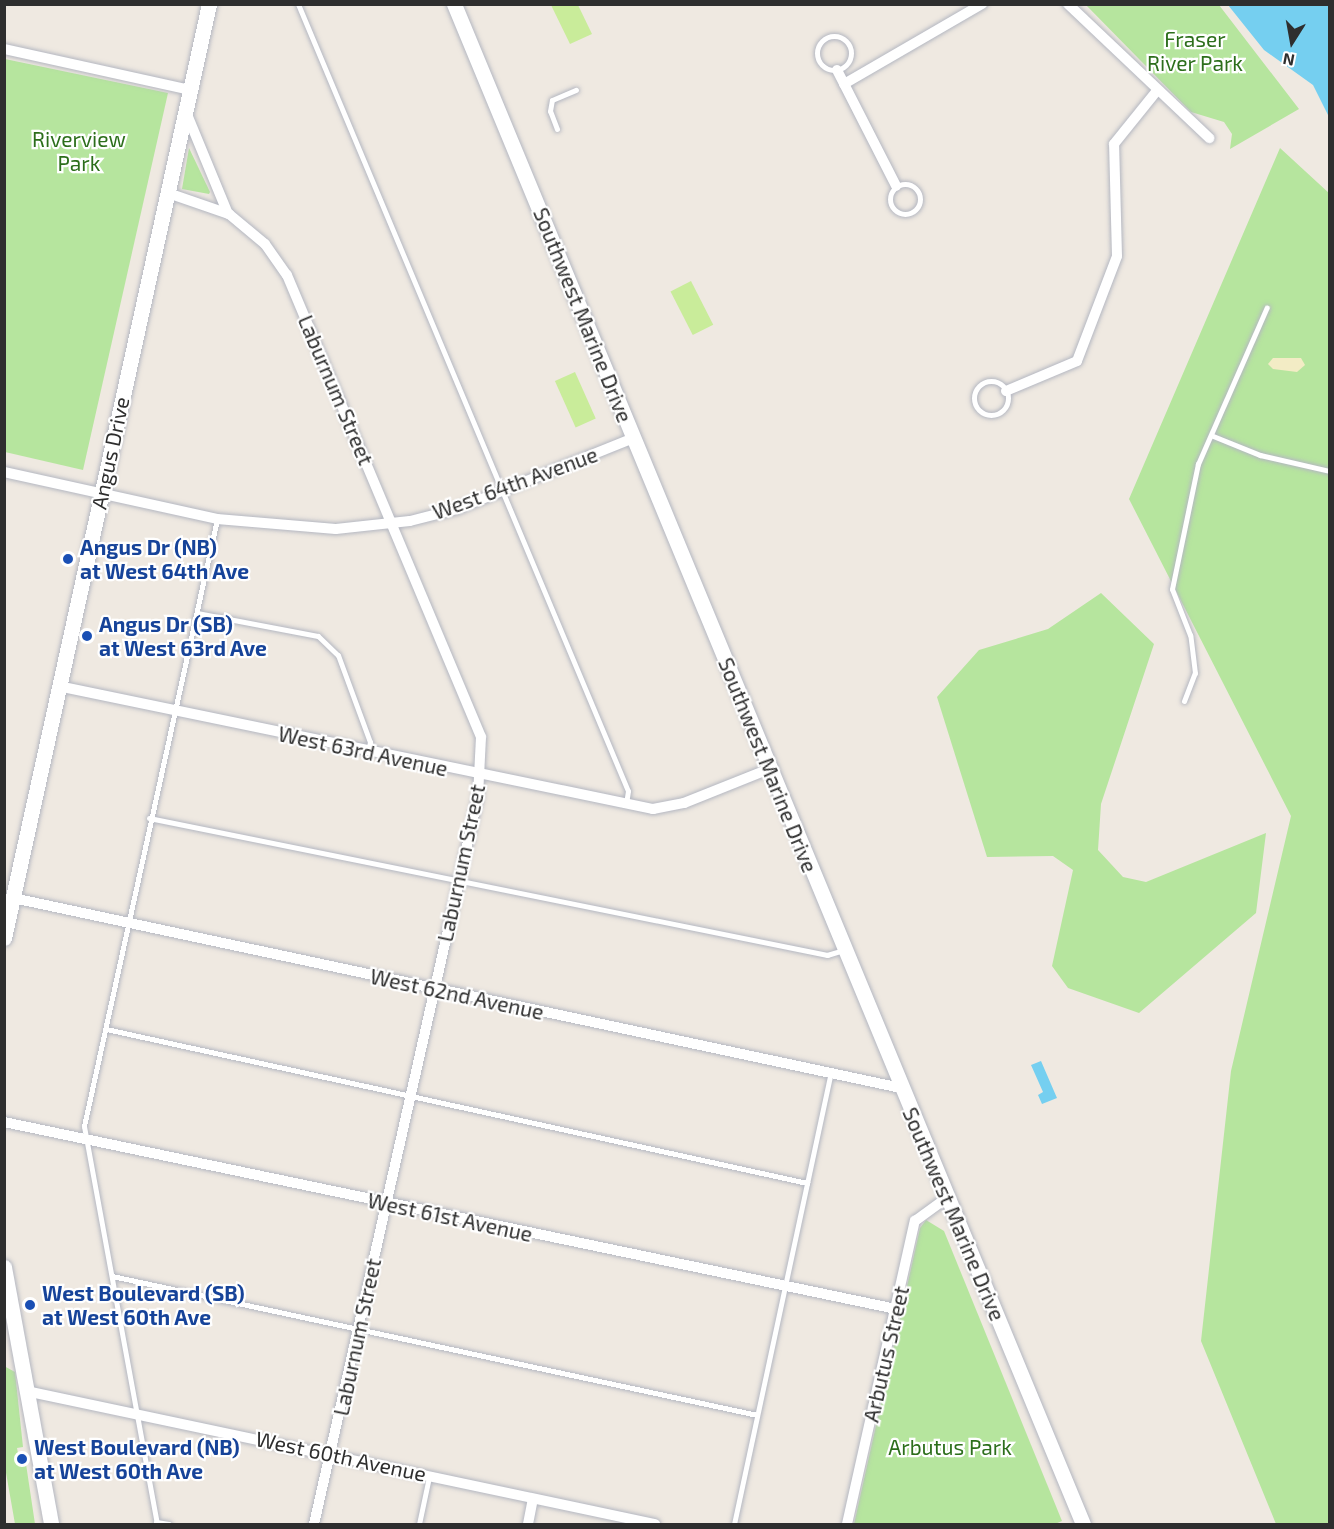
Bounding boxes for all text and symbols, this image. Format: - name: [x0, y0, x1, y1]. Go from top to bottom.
- north arrow: [1262, 12, 1322, 72]
- park label: Fraser River Park: [1147, 26, 1243, 76]
- text: N: [1281, 50, 1296, 71]
- park label: Riverview Park: [32, 126, 126, 176]
- street label: Southwest Marine Drive: [528, 204, 638, 426]
- street label: Laburnum Street: [293, 311, 379, 469]
- street label: Angus Drive: [86, 395, 134, 511]
- street label: West 64th Avenue: [429, 441, 601, 525]
- place label: Angus Dr (NB) at West 64th Ave: [80, 534, 250, 584]
- marker: Angus Dr (NB) at West 64th Ave: [61, 552, 75, 566]
- place label: Angus Dr (SB) at West 63rd Ave: [99, 611, 267, 661]
- marker: Angus Dr (SB) at West 63rd Ave: [80, 629, 94, 643]
- street label: Southwest Marine Drive: [713, 654, 823, 876]
- street label: West 63rd Avenue: [276, 721, 450, 781]
- street label: Laburnum Street: [432, 782, 490, 944]
- street label: West 62nd Avenue: [368, 963, 546, 1025]
- street label: Southwest Marine Drive: [898, 1104, 1010, 1324]
- street label: West 61st Avenue: [365, 1187, 535, 1247]
- street label: Laburnum Street: [328, 1256, 386, 1418]
- place label: West Boulevard (SB) at West 60th Ave: [42, 1280, 245, 1330]
- street label: Arbutus Street: [858, 1283, 914, 1425]
- marker: West Boulevard (SB) at West 60th Ave: [23, 1298, 37, 1312]
- street label: West 60th Avenue: [253, 1426, 429, 1486]
- place label: West Boulevard (NB) at West 60th Ave: [34, 1434, 240, 1484]
- park label: Arbutus Park: [888, 1434, 1012, 1460]
- marker: West Boulevard (NB) at West 60th Ave: [15, 1452, 29, 1466]

